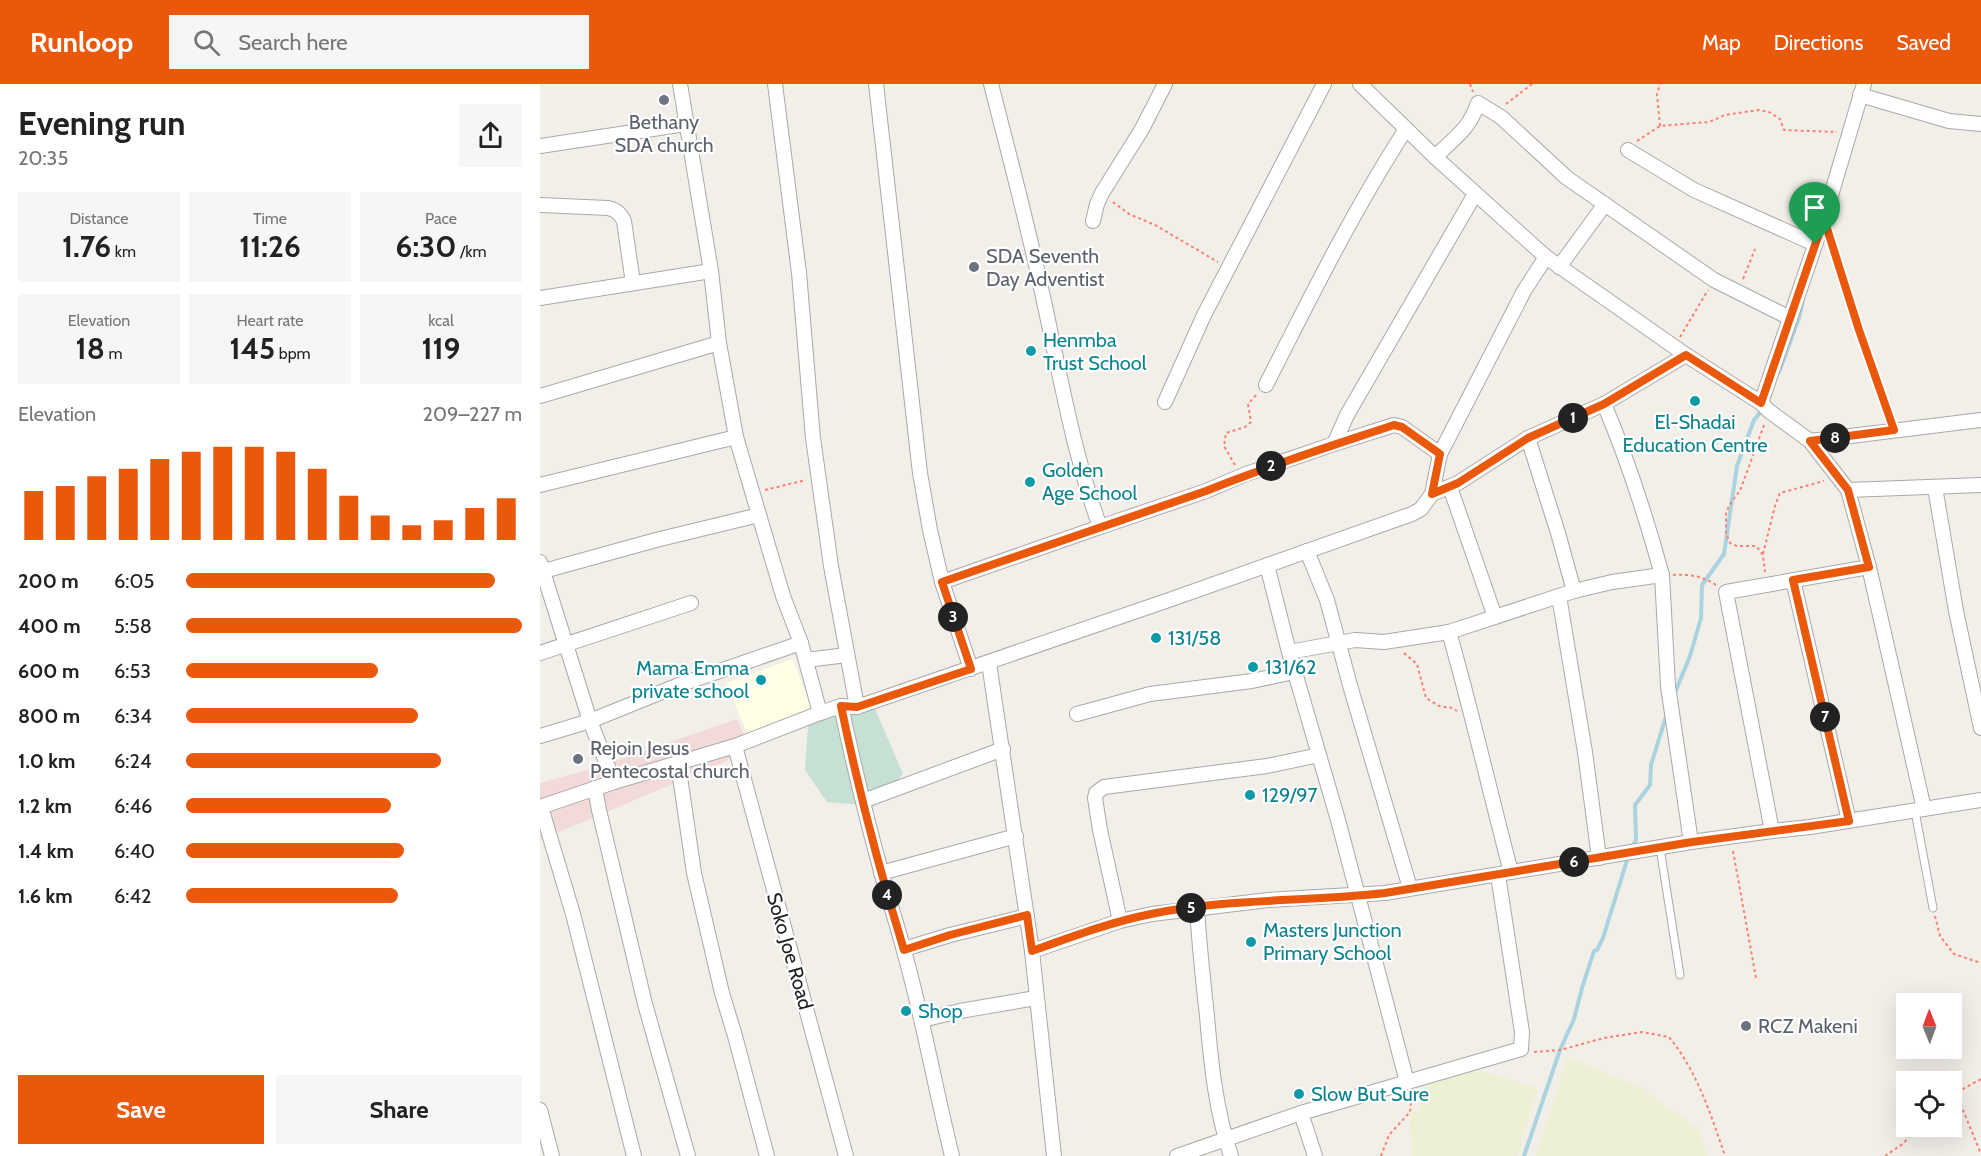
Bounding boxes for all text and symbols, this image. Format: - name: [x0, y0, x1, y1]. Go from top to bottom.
- search box: [169, 15, 589, 69]
- text: Runloop: [30, 25, 133, 59]
- icon: search: [190, 26, 223, 59]
- text: Search here: [238, 29, 348, 56]
- text: Map: [1702, 30, 1741, 55]
- text: Directions: [1774, 30, 1863, 55]
- text: Saved: [1896, 30, 1951, 55]
- marker: Bethany SDA church: [657, 93, 671, 107]
- text: Evening run: [18, 103, 185, 143]
- button: share: [459, 104, 522, 167]
- place label: Bethany SDA church: [614, 110, 714, 157]
- text: 20:35: [18, 146, 68, 170]
- pin: [1789, 182, 1840, 244]
- icon: arrive: [1798, 191, 1831, 224]
- text: Distance: [70, 209, 128, 228]
- text: Time: [253, 209, 287, 228]
- text: Pace: [425, 209, 457, 228]
- text: 1.76: [62, 228, 111, 265]
- text: 11:26: [239, 228, 301, 265]
- text: 6:30: [396, 228, 456, 265]
- text: km: [111, 242, 136, 261]
- text: /km: [456, 242, 486, 261]
- place label: SDA Seventh Day Adventist: [986, 244, 1105, 291]
- marker: SDA Seventh Day Adventist: [967, 260, 981, 274]
- text: Elevation: [68, 311, 130, 330]
- text: Heart rate: [237, 311, 303, 330]
- text: kcal: [428, 311, 454, 330]
- place label: Henmba Trust School: [1043, 328, 1147, 375]
- text: 18: [76, 330, 105, 367]
- text: 145: [229, 330, 275, 367]
- text: 119: [421, 330, 461, 367]
- text: m: [105, 344, 122, 363]
- text: bpm: [275, 344, 311, 363]
- marker: Henmba Trust School: [1024, 344, 1038, 358]
- marker: El-Shadai Education Centre: [1688, 394, 1702, 408]
- text: Elevation: [18, 402, 96, 426]
- text: 209–227 m: [423, 402, 522, 426]
- pin: 1: [1558, 403, 1588, 433]
- text: 1: [1570, 408, 1576, 427]
- place label: El-Shadai Education Centre: [1623, 410, 1767, 457]
- pin: 8: [1820, 423, 1850, 453]
- text: 8: [1830, 428, 1840, 447]
- pin: 2: [1256, 451, 1286, 481]
- text: 2: [1267, 456, 1275, 475]
- place label: Golden Age School: [1042, 458, 1137, 505]
- marker: Golden Age School: [1023, 475, 1037, 489]
- text: 200 m: [18, 569, 79, 593]
- text: 6:05: [114, 569, 154, 593]
- pin: 3: [938, 602, 968, 632]
- text: 3: [949, 607, 957, 626]
- text: 400 m: [18, 614, 81, 638]
- text: 5:58: [114, 614, 152, 638]
- place label: 131/58: [1168, 626, 1221, 650]
- marker: 131/58: [1149, 631, 1163, 645]
- place label: 131/62: [1265, 655, 1317, 679]
- place label: Mama Emma private school: [632, 656, 749, 703]
- text: 600 m: [18, 659, 79, 683]
- text: 6:53: [114, 659, 151, 683]
- marker: 131/62: [1246, 660, 1260, 674]
- marker: Mama Emma private school: [754, 673, 768, 687]
- pin: 7: [1810, 702, 1840, 732]
- text: 800 m: [18, 704, 80, 728]
- text: 6:34: [114, 704, 152, 728]
- text: 7: [1821, 707, 1829, 726]
- place label: Rejoin Jesus Pentecostal church: [590, 736, 750, 783]
- text: 1.0 km: [18, 749, 75, 773]
- text: 6:24: [114, 749, 152, 773]
- marker: Rejoin Jesus Pentecostal church: [571, 752, 585, 766]
- place label: 129/97: [1262, 783, 1318, 807]
- marker: 129/97: [1243, 788, 1257, 802]
- text: 1.2 km: [18, 794, 72, 818]
- text: 6:46: [114, 794, 152, 818]
- text: 1.4 km: [18, 839, 74, 863]
- text: 6:40: [114, 839, 155, 863]
- pin: 6: [1559, 847, 1589, 877]
- text: 6: [1570, 852, 1579, 871]
- pin: 4: [872, 880, 902, 910]
- text: 1.6 km: [18, 884, 73, 908]
- text: 6:42: [114, 884, 152, 908]
- text: 4: [882, 885, 892, 904]
- street label: Soko Joe Road: [762, 890, 818, 1012]
- pin: 5: [1176, 893, 1206, 923]
- text: 5: [1187, 898, 1195, 917]
- place label: Masters Junction Primary School: [1263, 918, 1402, 965]
- marker: Masters Junction Primary School: [1244, 935, 1258, 949]
- north arrow: [1896, 993, 1962, 1059]
- map controls: [1896, 993, 1962, 1137]
- place label: Shop: [918, 999, 963, 1023]
- marker: Shop: [899, 1004, 913, 1018]
- place label: RCZ Makeni: [1758, 1014, 1858, 1038]
- marker: RCZ Makeni: [1739, 1019, 1753, 1033]
- button: locate: [1896, 1071, 1962, 1137]
- button: Save: [18, 1075, 264, 1144]
- button: Share: [276, 1075, 522, 1144]
- place label: Slow But Sure: [1311, 1082, 1429, 1106]
- marker: Slow But Sure: [1292, 1087, 1306, 1101]

